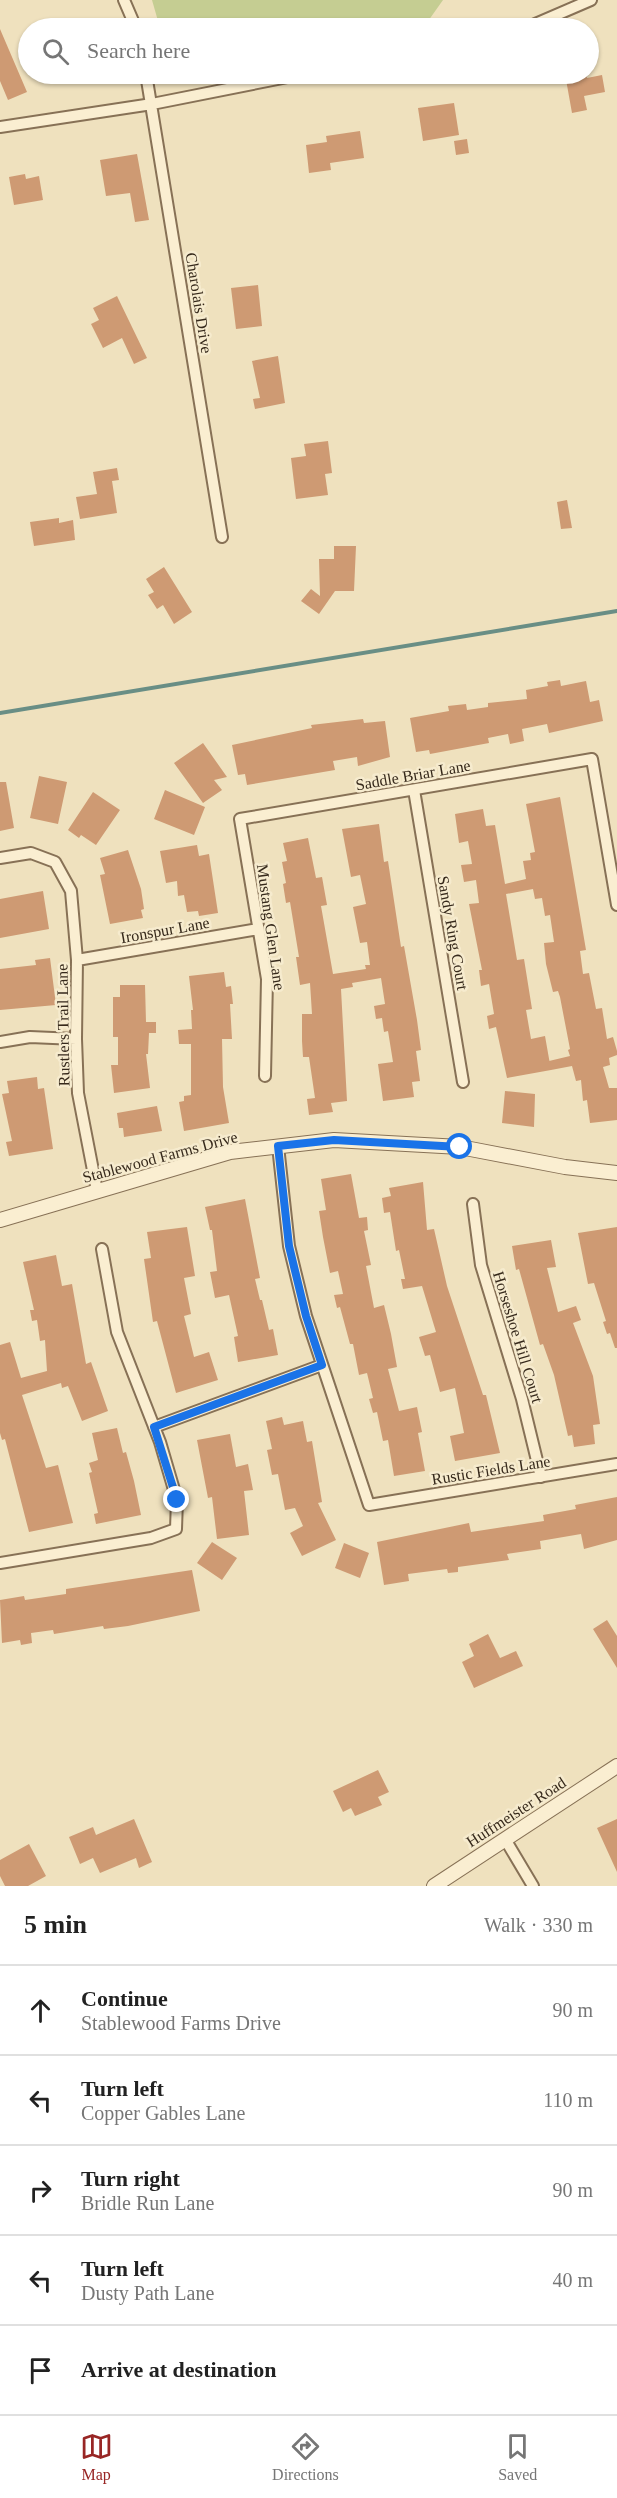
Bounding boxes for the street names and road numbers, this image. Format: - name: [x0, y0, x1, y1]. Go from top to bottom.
- street label: Charolais Drive: [183, 251, 215, 355]
- street label: Saddle Briar Lane: [354, 757, 472, 793]
- street label: Mustang Glen Lane: [253, 863, 288, 991]
- street label: Sandy Ring Court: [434, 875, 472, 992]
- street label: Ironspur Lane: [119, 914, 211, 947]
- street label: Rustlers Trail Lane: [53, 964, 73, 1086]
- street label: Stablewood Farms Drive: [81, 1128, 239, 1186]
- street label: Horseshoe Hill Court: [490, 1269, 546, 1405]
- street label: Rustic Fields Lane: [430, 1452, 552, 1488]
- street label: Huffmeister Road: [463, 1774, 569, 1850]

